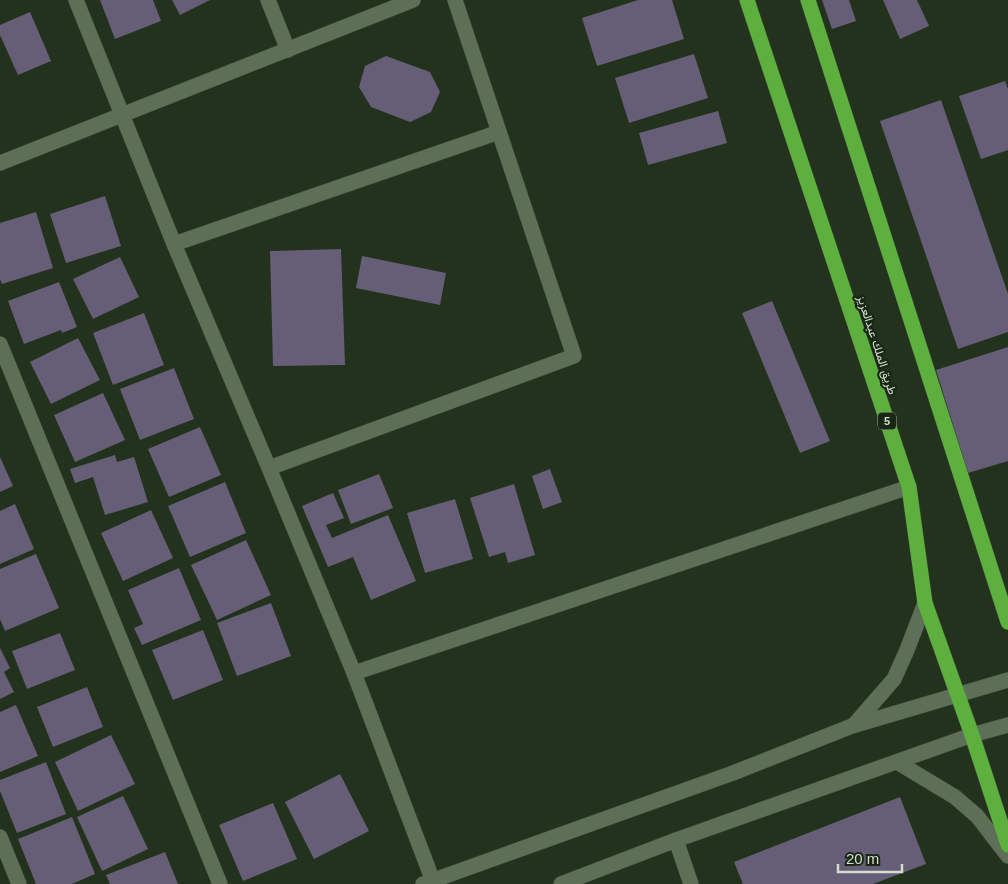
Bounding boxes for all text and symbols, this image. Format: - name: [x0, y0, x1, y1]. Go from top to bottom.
- street label: طريق الملك عبدالعزيز: [853, 293, 900, 397]
- road number: 5: [878, 412, 896, 430]
- scale bar: [838, 842, 902, 874]
- text: 20 m: [846, 850, 879, 867]

